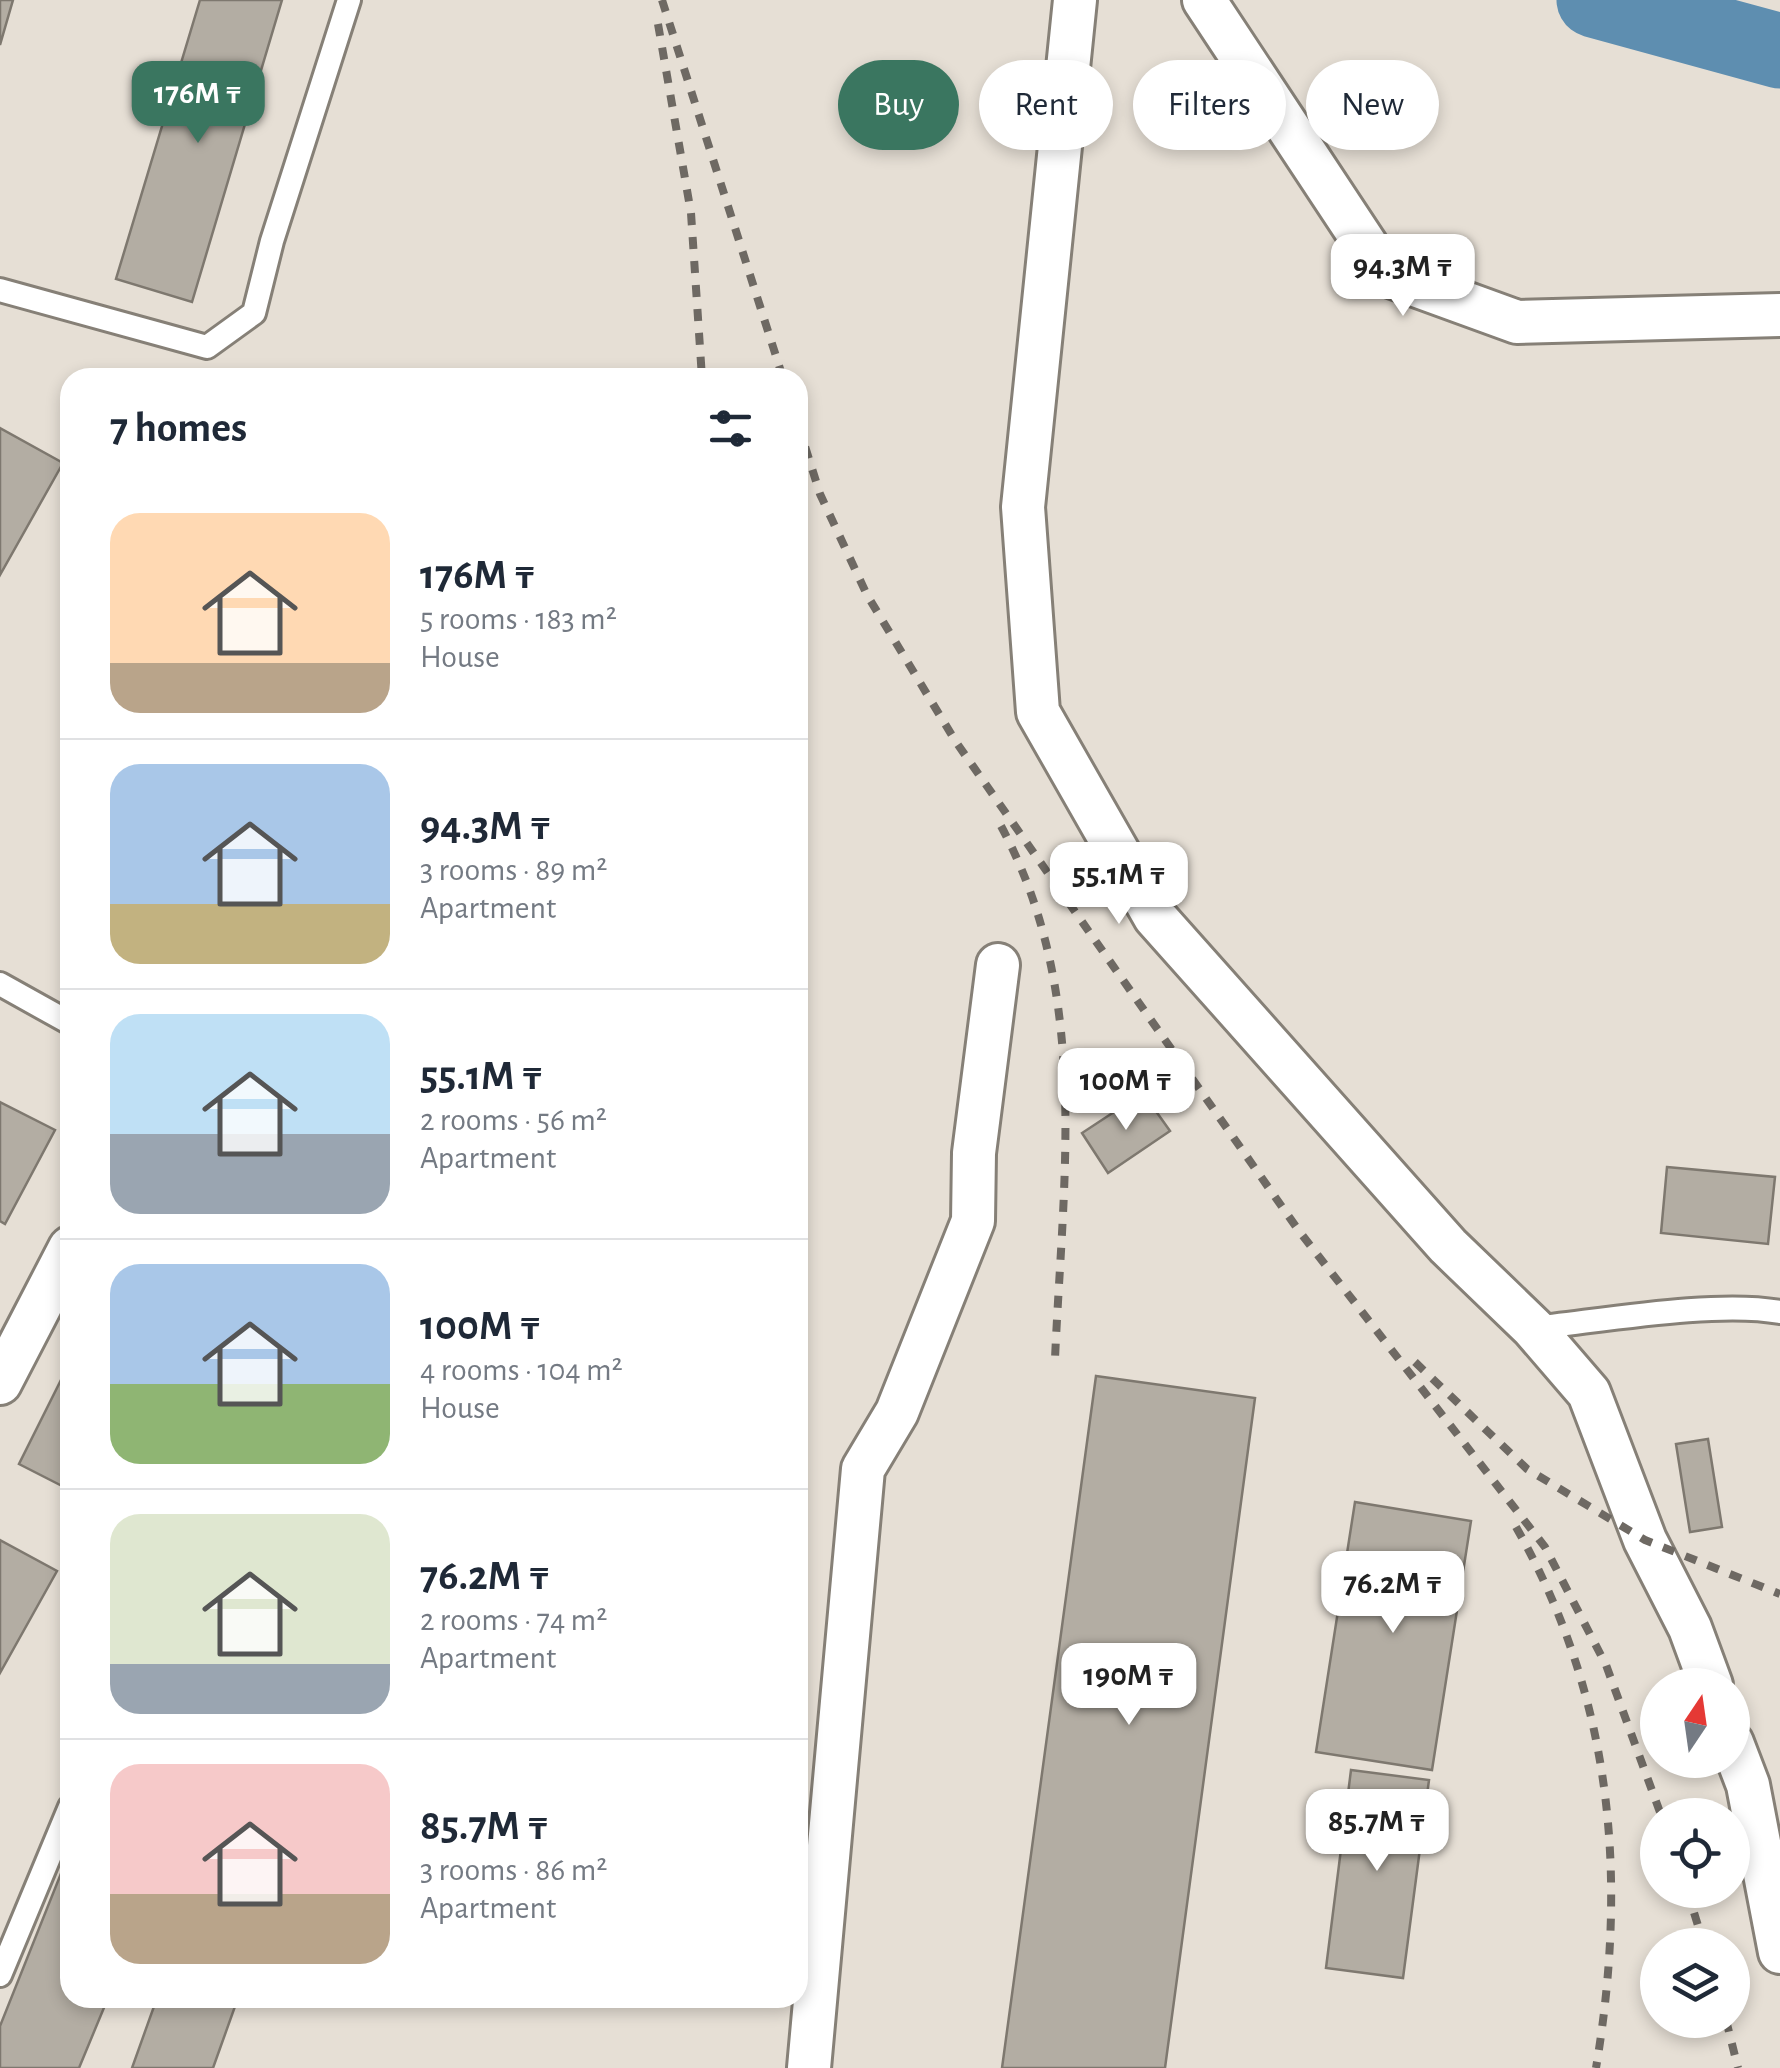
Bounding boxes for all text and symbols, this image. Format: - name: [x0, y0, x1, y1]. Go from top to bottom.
- chip: Buy: [838, 60, 959, 150]
- chip: Rent: [979, 60, 1113, 150]
- chip: Filters: [1133, 60, 1286, 150]
- chip: New: [1306, 60, 1439, 150]
- pin: 176M ₸: [117, 61, 279, 146]
- text: 176M ₸: [154, 77, 242, 109]
- pin: 94.3M ₸: [1311, 234, 1495, 319]
- text: 94.3M ₸: [1353, 250, 1453, 282]
- icon: filters: [703, 401, 758, 456]
- text: 7 homes: [110, 407, 247, 449]
- icon: home: [190, 553, 310, 673]
- text: 176M ₸: [420, 554, 536, 596]
- text: 5 rooms · 183 m²: [420, 603, 617, 635]
- text: House: [420, 641, 500, 673]
- icon: home: [190, 804, 310, 924]
- text: 94.3M ₸: [420, 805, 552, 847]
- pin: 55.1M ₸: [1027, 842, 1211, 927]
- text: 3 rooms · 89 m²: [420, 854, 607, 886]
- text: 55.1M ₸: [1072, 858, 1166, 890]
- text: Apartment: [420, 892, 556, 924]
- pin: 100M ₸: [1045, 1048, 1207, 1133]
- icon: home: [190, 1054, 310, 1174]
- text: 55.1M ₸: [420, 1055, 544, 1097]
- text: 100M ₸: [1080, 1064, 1172, 1096]
- text: 2 rooms · 56 m²: [420, 1104, 607, 1136]
- text: Apartment: [420, 1142, 556, 1174]
- icon: home: [190, 1304, 310, 1424]
- text: 100M ₸: [420, 1305, 542, 1347]
- text: 4 rooms · 104 m²: [420, 1354, 623, 1386]
- text: House: [420, 1392, 500, 1424]
- pin: 76.2M ₸: [1301, 1551, 1485, 1636]
- icon: home: [190, 1554, 310, 1674]
- text: 76.2M ₸: [420, 1555, 551, 1597]
- text: 76.2M ₸: [1343, 1567, 1443, 1599]
- text: 2 rooms · 74 m²: [420, 1604, 607, 1636]
- text: Apartment: [420, 1642, 556, 1674]
- pin: 190M ₸: [1048, 1643, 1210, 1728]
- text: 190M ₸: [1083, 1659, 1175, 1691]
- north arrow: [1640, 1668, 1750, 1778]
- map controls: [1640, 1668, 1750, 2038]
- pin: 85.7M ₸: [1285, 1789, 1469, 1874]
- button: locate: [1640, 1798, 1750, 1908]
- icon: home: [190, 1804, 310, 1924]
- text: 85.7M ₸: [420, 1805, 549, 1847]
- text: 85.7M ₸: [1328, 1805, 1426, 1837]
- text: 3 rooms · 86 m²: [420, 1854, 607, 1886]
- text: Apartment: [420, 1892, 556, 1924]
- button: layers: [1640, 1928, 1750, 2038]

